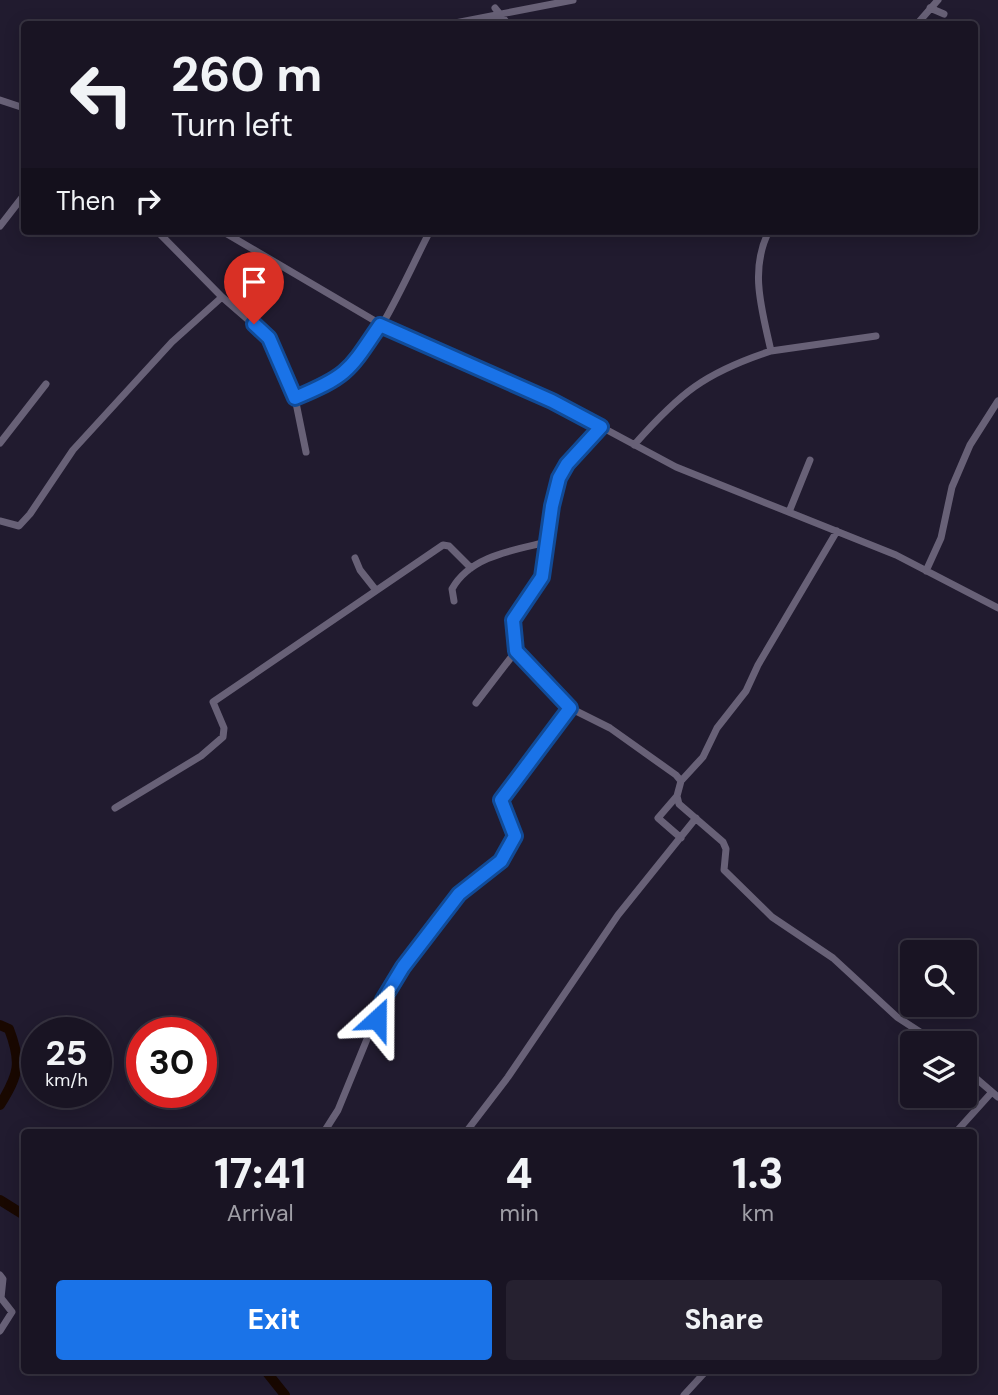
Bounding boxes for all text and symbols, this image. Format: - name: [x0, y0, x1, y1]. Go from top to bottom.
- text: 260 m: [171, 42, 322, 106]
- icon: left: [56, 49, 147, 140]
- text: Turn left: [171, 104, 293, 146]
- icon: right: [129, 182, 167, 220]
- text: Then: [56, 184, 115, 218]
- pin: [224, 252, 284, 324]
- icon: arrive: [235, 263, 273, 301]
- map controls: [900, 940, 977, 1108]
- button: search: [900, 940, 977, 1017]
- position arrow: [340, 982, 414, 1056]
- speed limit sign: 30: [126, 1017, 217, 1108]
- text: 25: [46, 1030, 87, 1076]
- button: layers: [900, 1031, 977, 1108]
- text: km/h: [45, 1068, 88, 1092]
- text: 17:41: [214, 1146, 306, 1201]
- text: 4: [505, 1146, 533, 1201]
- text: 1.3: [732, 1146, 784, 1201]
- text: Arrival: [227, 1198, 294, 1228]
- text: min: [500, 1198, 539, 1228]
- text: km: [742, 1198, 774, 1228]
- button: Exit: [56, 1280, 492, 1360]
- button: Share: [506, 1280, 942, 1360]

